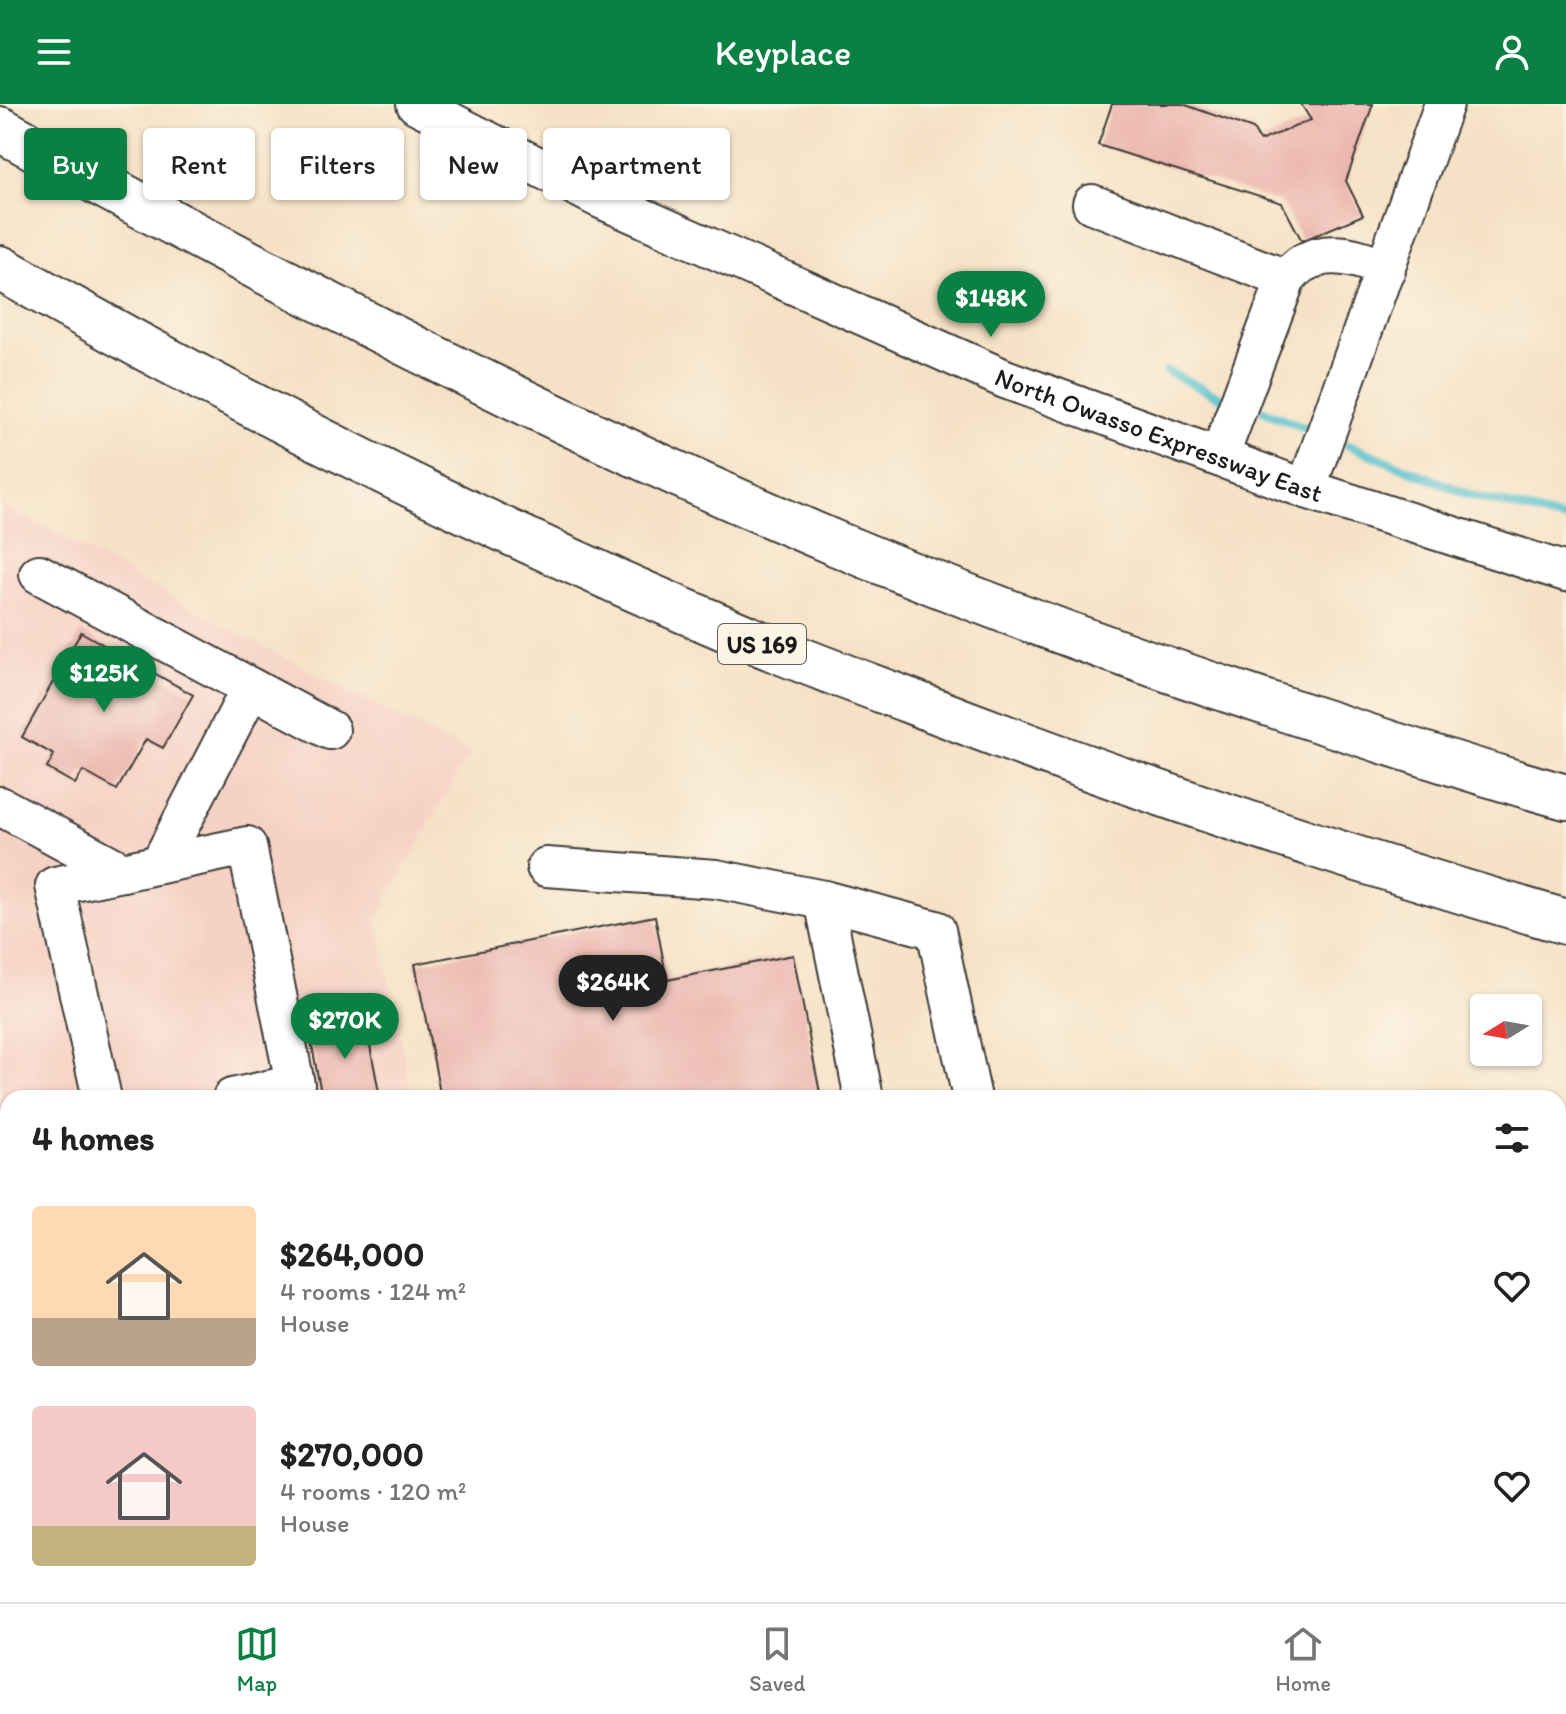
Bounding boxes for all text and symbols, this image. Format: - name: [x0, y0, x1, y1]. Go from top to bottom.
- icon: menu: [32, 30, 76, 74]
- icon: person: [1490, 30, 1534, 74]
- text: Keyplace: [715, 31, 851, 74]
- chip: Buy: [24, 128, 127, 200]
- chip: Rent: [143, 128, 255, 200]
- chip: Filters: [271, 128, 404, 200]
- chip: New: [420, 128, 527, 200]
- chip: Apartment: [543, 128, 730, 200]
- pin: $148K: [935, 271, 1047, 339]
- text: $148K: [955, 281, 1027, 313]
- street label: North Owasso Expressway East: [990, 361, 1327, 509]
- road number: US 169: [718, 624, 806, 664]
- pin: $125K: [48, 646, 160, 714]
- text: $125K: [69, 656, 139, 688]
- pin: $264K: [557, 955, 669, 1023]
- text: $264K: [577, 965, 649, 997]
- pin: $270K: [289, 993, 401, 1061]
- north arrow: [1470, 994, 1542, 1066]
- map controls: [1470, 994, 1542, 1066]
- text: $270K: [309, 1003, 381, 1035]
- icon: filters: [1490, 1116, 1534, 1160]
- text: 4 homes: [32, 1118, 155, 1159]
- text: $264,000: [280, 1234, 424, 1275]
- icon: home: [96, 1238, 192, 1334]
- icon: heart: [1490, 1264, 1534, 1308]
- text: 4 rooms · 124 m²: [280, 1275, 466, 1307]
- text: House: [280, 1307, 350, 1339]
- text: $270,000: [280, 1434, 424, 1475]
- icon: home: [96, 1438, 192, 1534]
- icon: heart: [1490, 1464, 1534, 1508]
- text: 4 rooms · 120 m²: [280, 1475, 466, 1507]
- text: House: [280, 1507, 350, 1539]
- tab: Map: [235, 1622, 279, 1697]
- tab: Saved: [749, 1622, 805, 1697]
- tab: Home: [1275, 1622, 1331, 1697]

